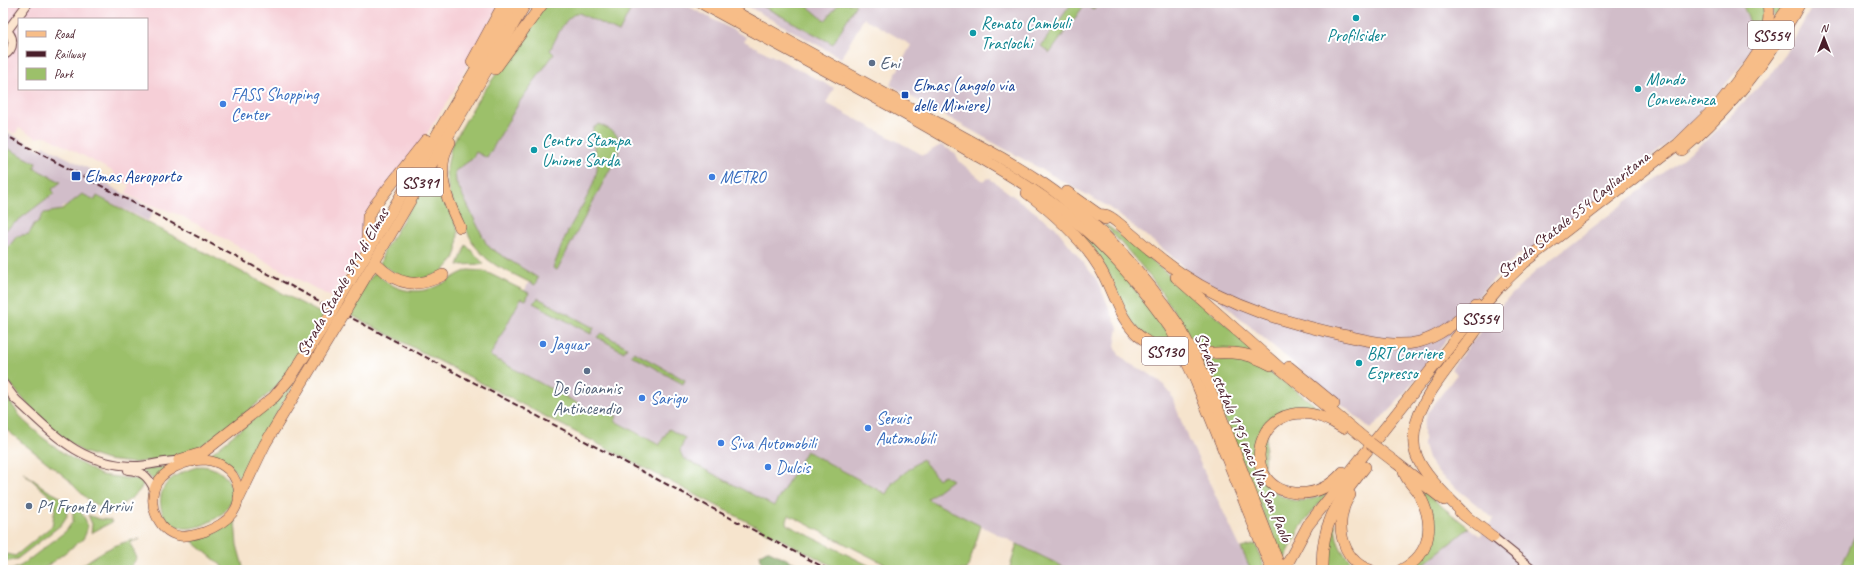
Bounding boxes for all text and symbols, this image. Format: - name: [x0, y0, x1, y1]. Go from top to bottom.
- place label: Renato Cambuli Traslochi: [981, 13, 1073, 54]
- marker: Profilsider: [1351, 13, 1361, 23]
- legend: [18, 18, 148, 90]
- north arrow: [1804, 18, 1844, 58]
- road number: SS554: [1748, 21, 1794, 49]
- text: N: [1821, 21, 1830, 35]
- place label: Profilsider: [1327, 25, 1387, 46]
- text: Road: [54, 26, 76, 42]
- marker: Renato Cambuli Traslochi: [968, 28, 978, 38]
- text: Railway: [54, 46, 86, 62]
- place label: Eni: [880, 53, 902, 74]
- marker: Eni: [867, 58, 877, 68]
- text: Park: [54, 66, 75, 82]
- place label: Mondo Convenienza: [1646, 69, 1716, 110]
- place label: Elmas (angolo via delle Miniere): [913, 75, 1015, 116]
- place label: FASS Shopping Center: [231, 84, 320, 125]
- marker: Mondo Convenienza: [1633, 84, 1643, 94]
- marker: Elmas (angolo via delle Miniere): [900, 90, 910, 100]
- marker: FASS Shopping Center: [218, 99, 228, 109]
- place label: Centro Stampa Unione Sarda: [542, 130, 632, 171]
- marker: Centro Stampa Unione Sarda: [529, 145, 539, 155]
- street label: Strada Statale 554 Cagliaritana: [1493, 145, 1655, 282]
- place label: Elmas Aeroporto: [85, 166, 183, 187]
- place label: METRO: [720, 167, 767, 188]
- road number: SS391: [397, 168, 443, 196]
- marker: Elmas Aeroporto: [70, 170, 82, 182]
- marker: METRO: [707, 172, 717, 182]
- street label: Strada Statale 391 di Elmas: [292, 203, 394, 360]
- road number: SS554: [1457, 304, 1503, 332]
- street label: Strada statale 195 racc Via San Paolo: [1190, 329, 1298, 546]
- place label: Jaguar: [550, 334, 591, 355]
- road number: SS130: [1142, 337, 1188, 365]
- marker: Jaguar: [538, 339, 548, 349]
- place label: BRT Corriere Espresso: [1367, 343, 1444, 384]
- marker: BRT Corriere Espresso: [1354, 358, 1364, 368]
- marker: De Gioannis Antincendio: [582, 366, 592, 376]
- place label: De Gioannis Antincendio: [553, 378, 624, 419]
- place label: Sarigu: [650, 388, 689, 409]
- marker: Sarigu: [637, 393, 647, 403]
- place label: Seruis Automobili: [876, 408, 937, 449]
- marker: Seruis Automobili: [863, 423, 873, 433]
- place label: Siva Automobili: [729, 433, 818, 454]
- marker: Siva Automobili: [716, 438, 726, 448]
- place label: Dulcis: [776, 457, 812, 478]
- marker: Dulcis: [763, 462, 773, 472]
- place label: P1 Fronte Arrivi: [37, 496, 134, 517]
- marker: P1 Fronte Arrivi: [24, 501, 34, 511]

